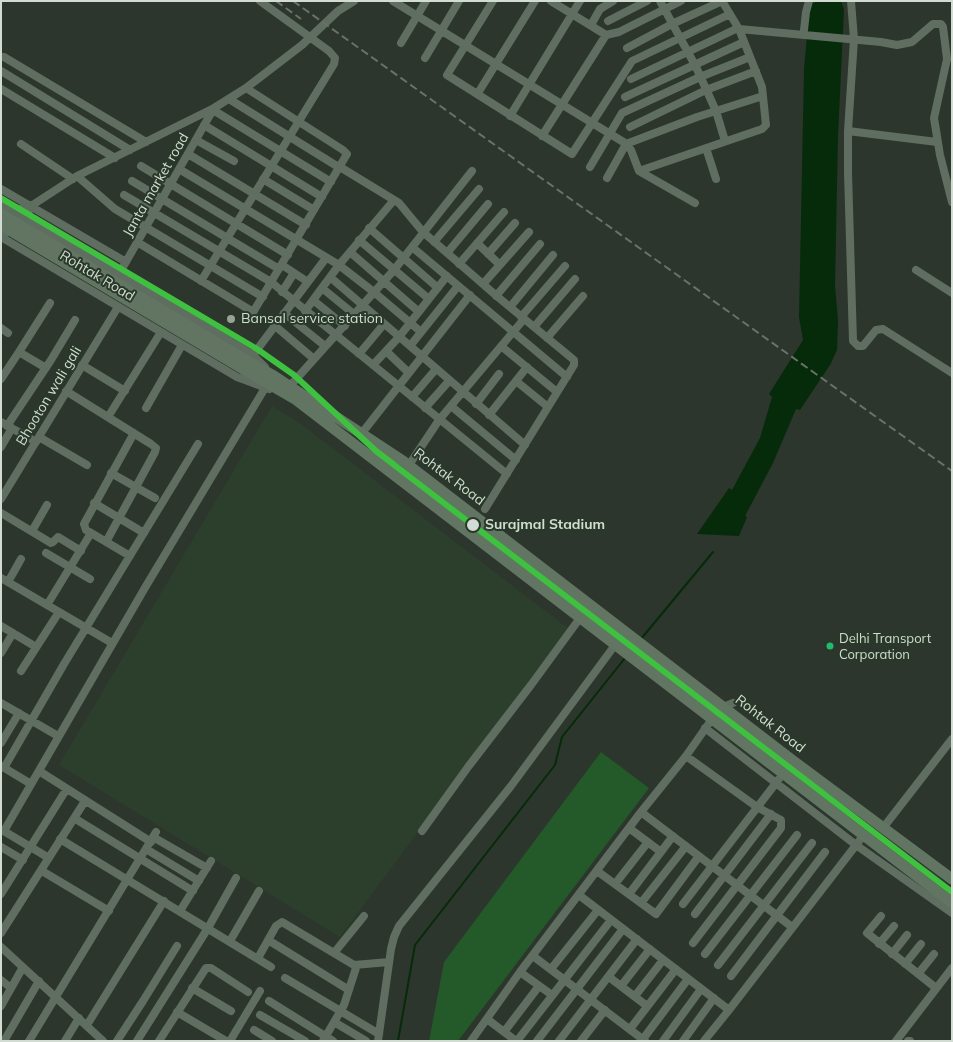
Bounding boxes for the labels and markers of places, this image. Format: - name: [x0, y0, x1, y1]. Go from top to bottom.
- place label: Bansal service station: [241, 311, 383, 327]
- marker: Bansal service station: [225, 313, 237, 325]
- marker: Surajmal Stadium: [465, 517, 481, 533]
- place label: Surajmal Stadium: [485, 517, 605, 533]
- place label: Delhi Transport Corporation: [839, 631, 931, 662]
- marker: Delhi Transport Corporation: [825, 641, 835, 651]

